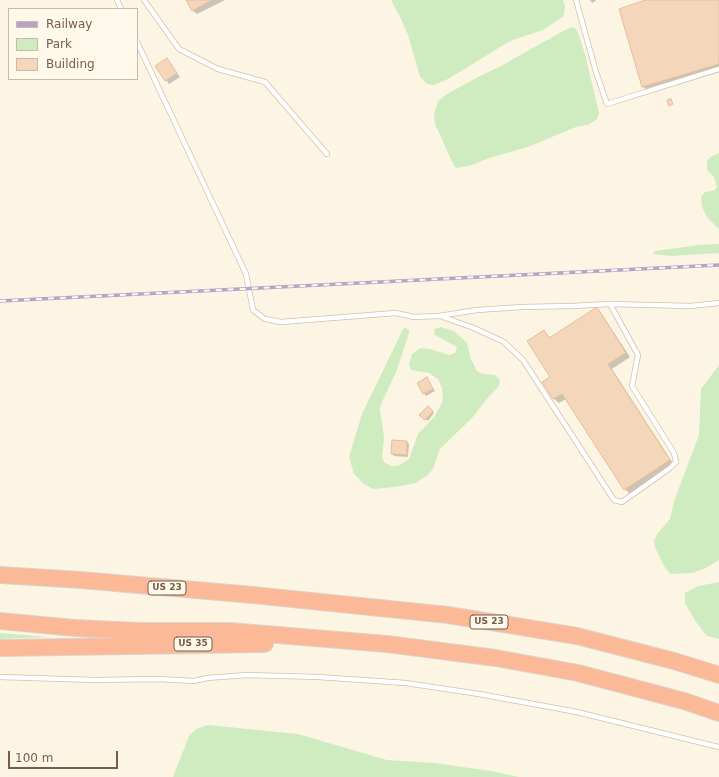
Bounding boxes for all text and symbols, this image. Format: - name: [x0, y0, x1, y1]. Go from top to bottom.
- legend: [8, 8, 138, 80]
- text: Railway: [46, 17, 92, 31]
- text: Park: [46, 37, 72, 51]
- text: Building: [46, 57, 95, 71]
- road number: US 23: [148, 581, 186, 595]
- road number: US 23: [470, 615, 508, 629]
- road number: US 35: [174, 637, 212, 651]
- scale bar: [10, 743, 120, 769]
- text: 100 m: [15, 751, 53, 765]

